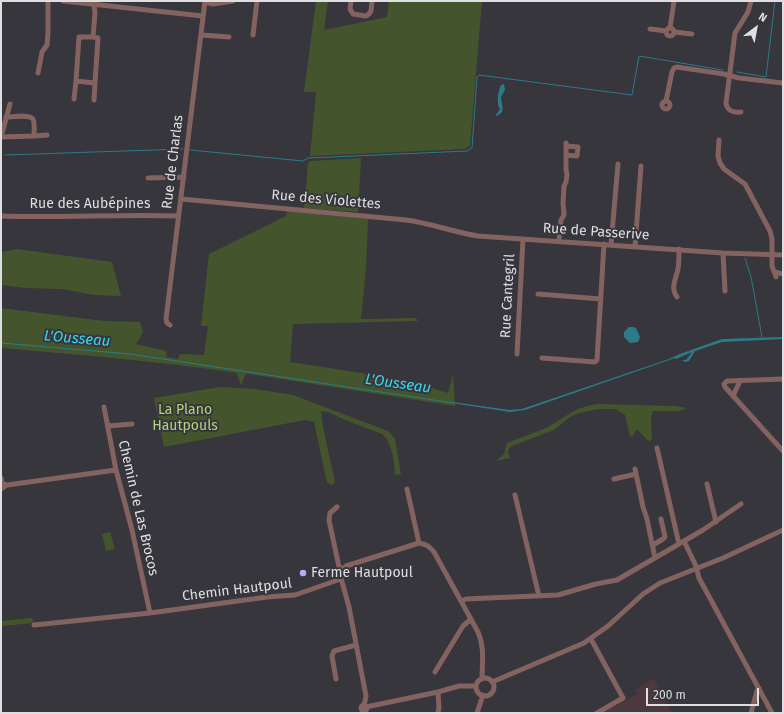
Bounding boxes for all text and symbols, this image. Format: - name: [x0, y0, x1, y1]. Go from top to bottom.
- north arrow: [736, 8, 776, 48]
- text: N: [756, 10, 769, 25]
- street label: Rue de Charlas: [159, 114, 187, 210]
- street label: Rue des Violettes: [271, 187, 381, 213]
- street label: Rue des Aubépines: [30, 196, 150, 212]
- street label: Rue de Passerive: [542, 220, 650, 244]
- street label: Rue Cantegril: [497, 253, 519, 339]
- water label: L'Ousseau: [43, 327, 111, 351]
- water label: L'Ousseau: [364, 370, 432, 398]
- park label: La Plano Hautpouls: [152, 402, 218, 434]
- street label: Chemin de Las Brocos: [114, 439, 162, 577]
- place label: Ferme Hautpoul: [311, 565, 413, 581]
- marker: Ferme Hautpoul: [298, 568, 308, 578]
- street label: Chemin Hautpoul: [181, 575, 293, 605]
- scale bar: [648, 680, 761, 706]
- text: 200 m: [653, 688, 686, 702]

